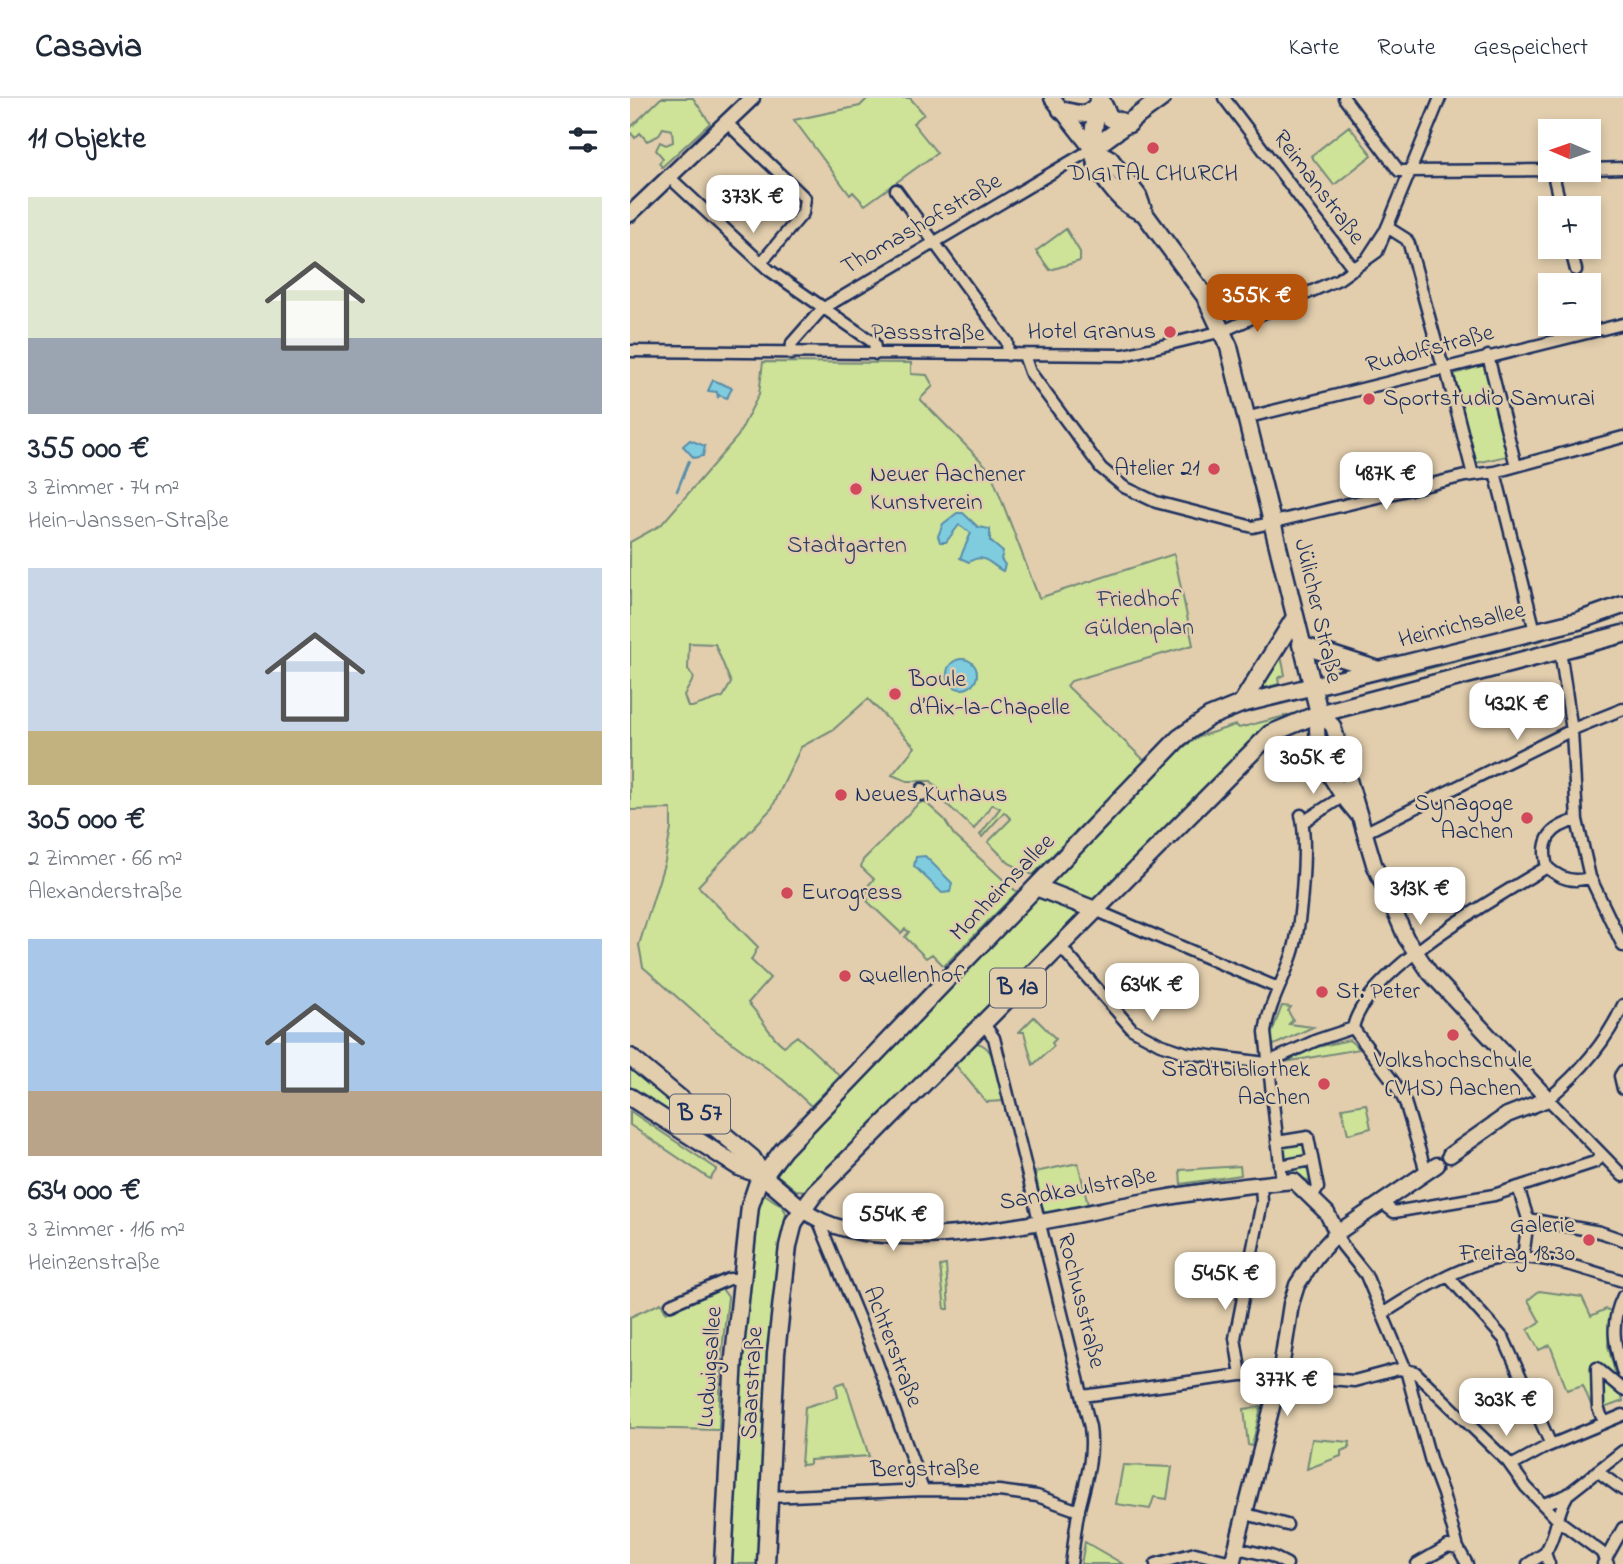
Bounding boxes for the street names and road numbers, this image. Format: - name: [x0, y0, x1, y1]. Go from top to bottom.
- street label: Reimanstraße: [1263, 123, 1373, 253]
- street label: Thomashofstraße: [835, 165, 1009, 285]
- street label: Passstraße: [871, 316, 985, 352]
- street label: Rudolfstraße: [1362, 316, 1498, 384]
- street label: Jülicher Straße: [1283, 535, 1351, 687]
- street label: Heinrichsallee: [1395, 593, 1529, 659]
- street label: Monheimsallee: [942, 826, 1064, 950]
- road number: B 1a: [990, 968, 1046, 1007]
- road number: B 57: [670, 1094, 730, 1134]
- street label: Sandkaulstraße: [997, 1159, 1159, 1221]
- street label: Rochusstraße: [1046, 1230, 1114, 1372]
- street label: Achterstraße: [853, 1281, 931, 1413]
- street label: Ludwigsallee: [689, 1305, 733, 1429]
- street label: Saarstraße: [733, 1326, 773, 1440]
- street label: Bergstraße: [869, 1452, 980, 1488]

